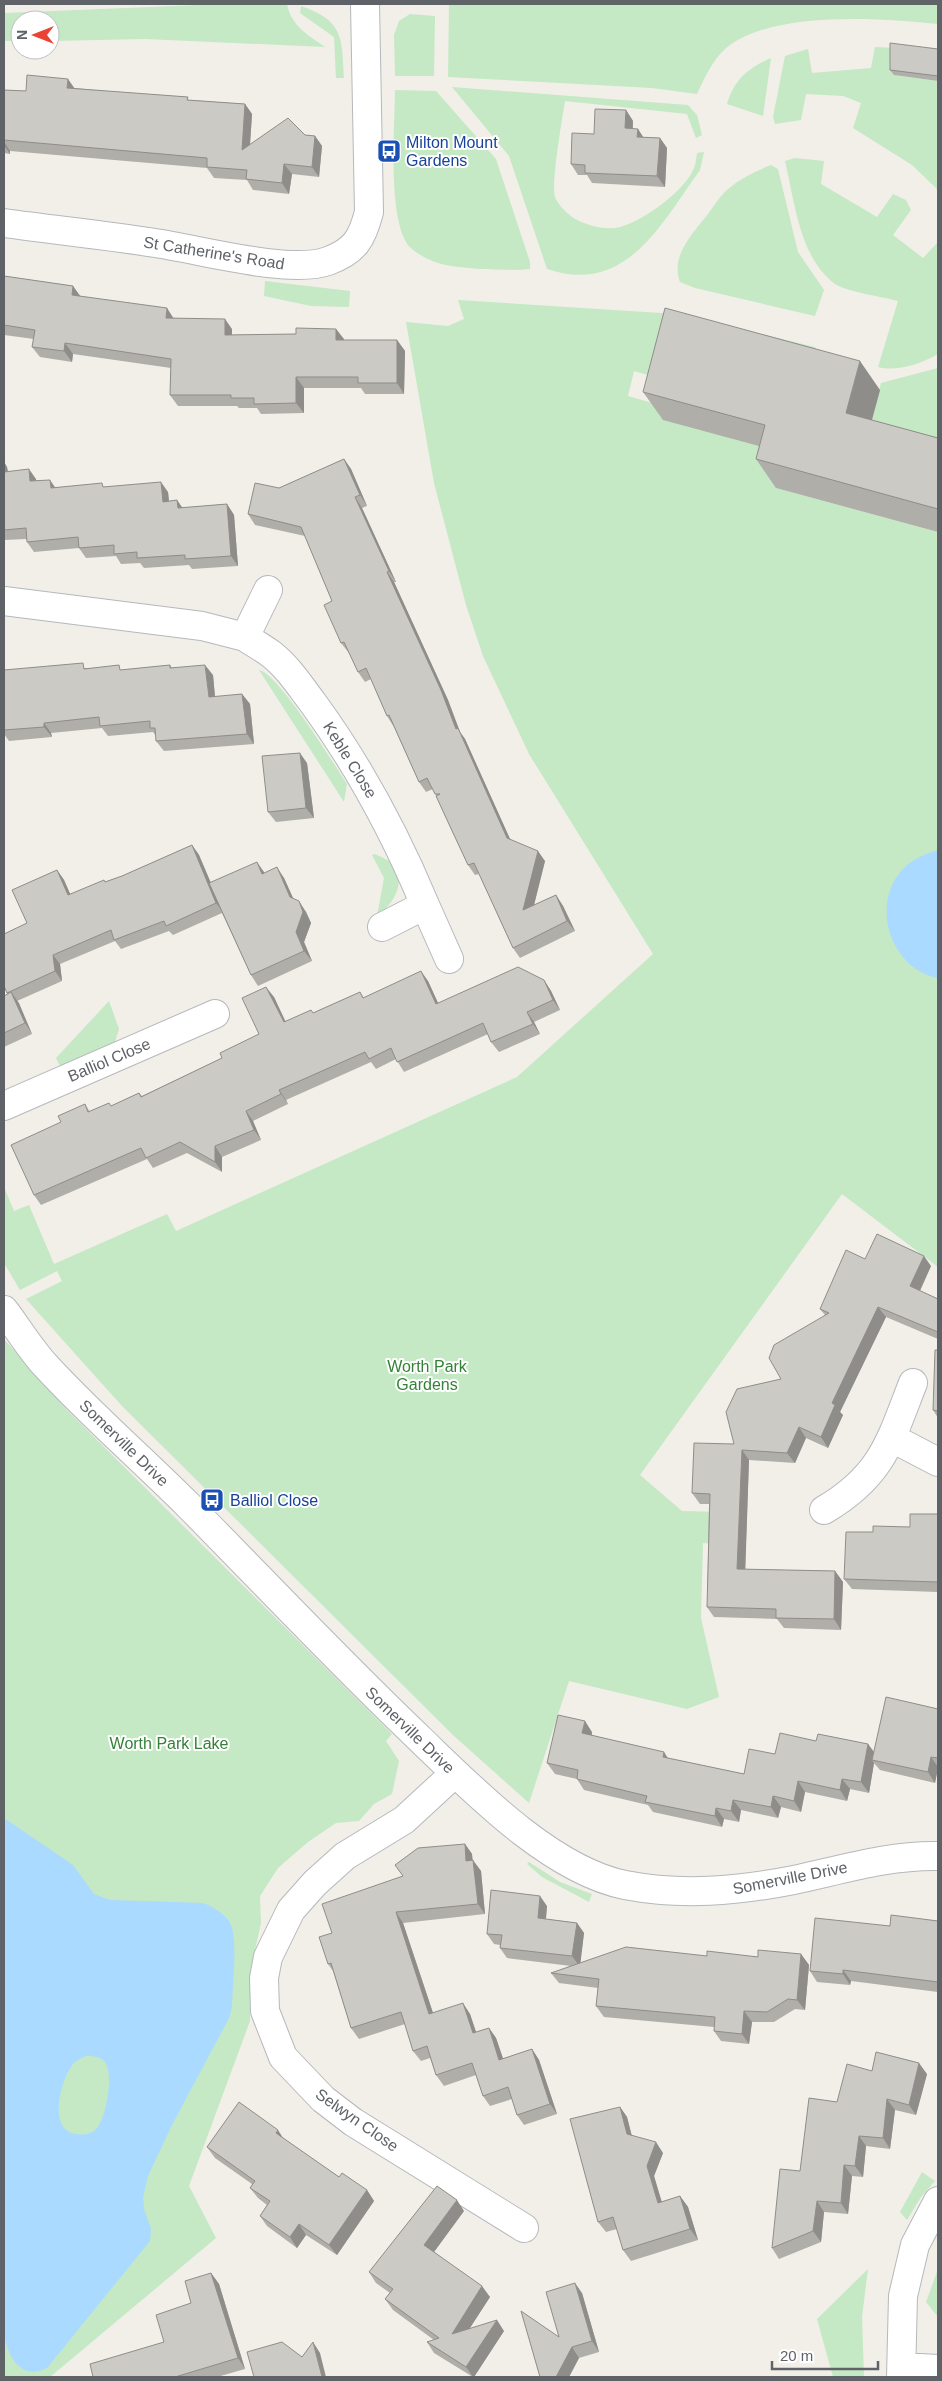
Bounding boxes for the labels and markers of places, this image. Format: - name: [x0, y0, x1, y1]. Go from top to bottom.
- place label: Milton Mount Gardens: [406, 134, 498, 169]
- bus stop icon: Milton Mount Gardens: [376, 138, 402, 164]
- bus stop icon: Balliol Close: [199, 1487, 225, 1513]
- place label: Balliol Close: [230, 1492, 318, 1509]

